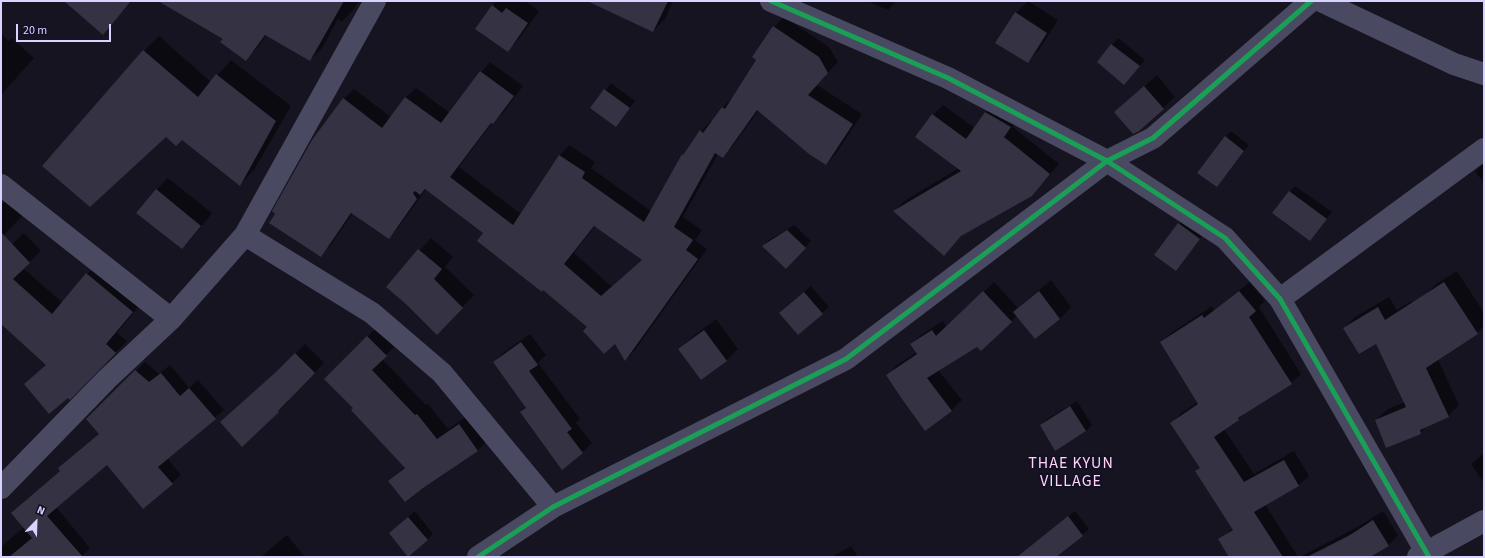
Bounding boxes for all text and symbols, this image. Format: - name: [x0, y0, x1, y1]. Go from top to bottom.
- scale bar: [18, 16, 113, 42]
- text: 20 m: [23, 22, 47, 39]
- district label: THAE KYUN VILLAGE: [1028, 454, 1114, 492]
- north arrow: [16, 502, 56, 542]
- text: N: [35, 502, 47, 519]

